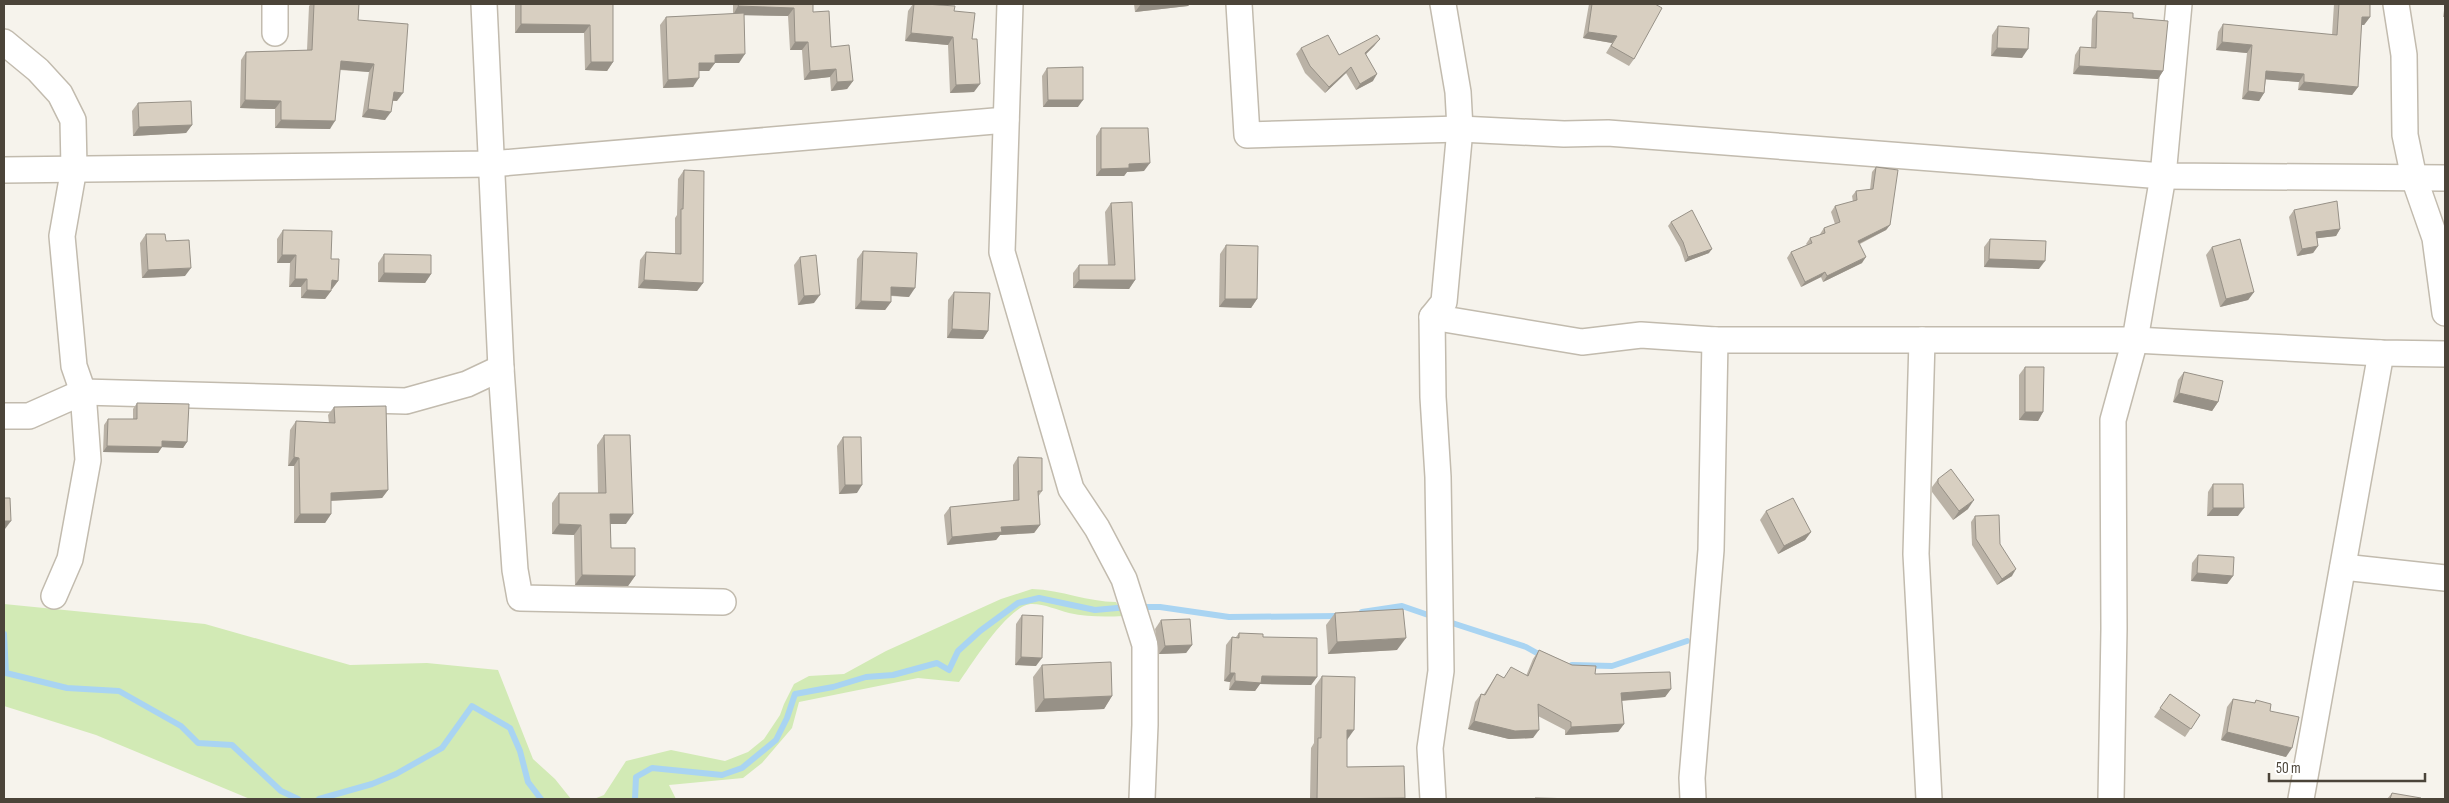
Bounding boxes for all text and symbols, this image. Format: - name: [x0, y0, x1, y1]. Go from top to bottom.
- scale bar: [2269, 750, 2425, 782]
- text: 50 m: [2276, 759, 2301, 778]

